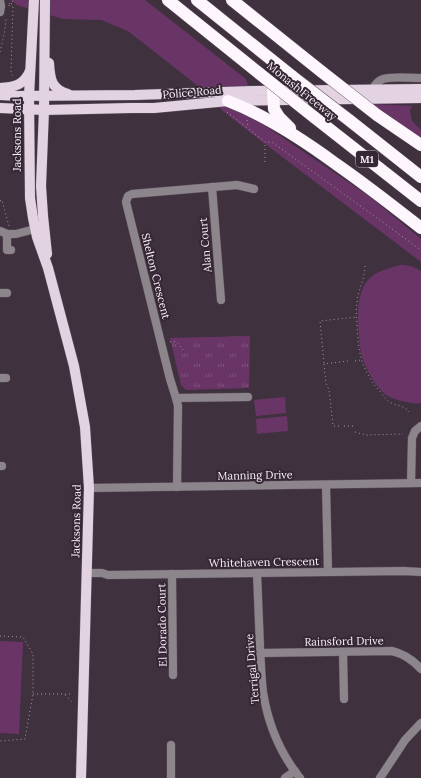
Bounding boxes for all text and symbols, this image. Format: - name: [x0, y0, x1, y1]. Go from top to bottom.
- street label: Monash Freeway: [264, 59, 340, 124]
- street label: Police Road: [162, 82, 223, 102]
- street label: Jacksons Road: [10, 98, 24, 173]
- road number: M1: [356, 151, 378, 167]
- street label: Alan Court: [196, 216, 214, 274]
- street label: Shelton Crescent: [139, 232, 174, 321]
- street label: Manning Drive: [217, 467, 293, 483]
- street label: Jacksons Road: [68, 484, 84, 559]
- street label: Whitehaven Crescent: [209, 554, 320, 570]
- street label: El Dorado Court: [154, 582, 170, 667]
- street label: Terrigal Drive: [242, 633, 262, 705]
- street label: Rainsford Drive: [304, 633, 384, 649]

